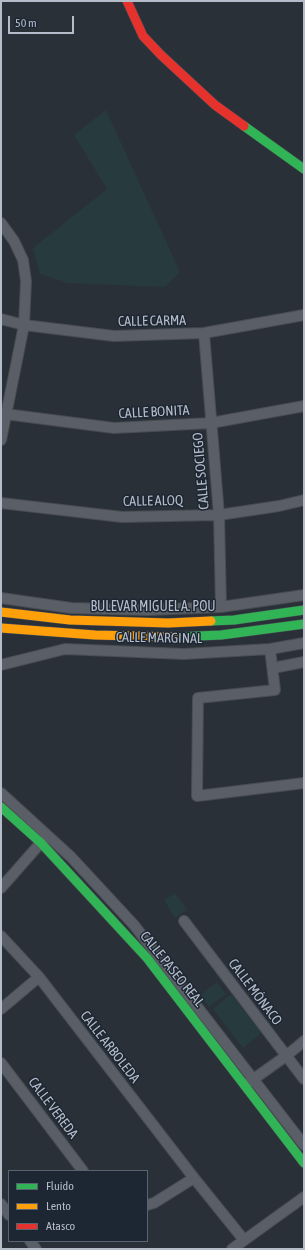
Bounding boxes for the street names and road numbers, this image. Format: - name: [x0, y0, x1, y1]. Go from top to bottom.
- street label: CALLE CARMA: [118, 312, 186, 330]
- street label: CALLE BONITA: [118, 402, 190, 422]
- street label: CALLE SOCIEGO: [189, 432, 213, 510]
- street label: CALLE ALOQ: [123, 492, 183, 510]
- street label: BULEVAR MIGUEL A. POU: [90, 599, 216, 615]
- street label: CALLE MARGINAL: [116, 629, 202, 647]
- street label: CALLE PASEO REAL: [136, 928, 208, 1010]
- street label: CALLE MÓNACO: [225, 955, 285, 1029]
- street label: CALLE ARBOLEDA: [77, 1008, 143, 1086]
- street label: CALLE VEREDA: [25, 1074, 81, 1142]

